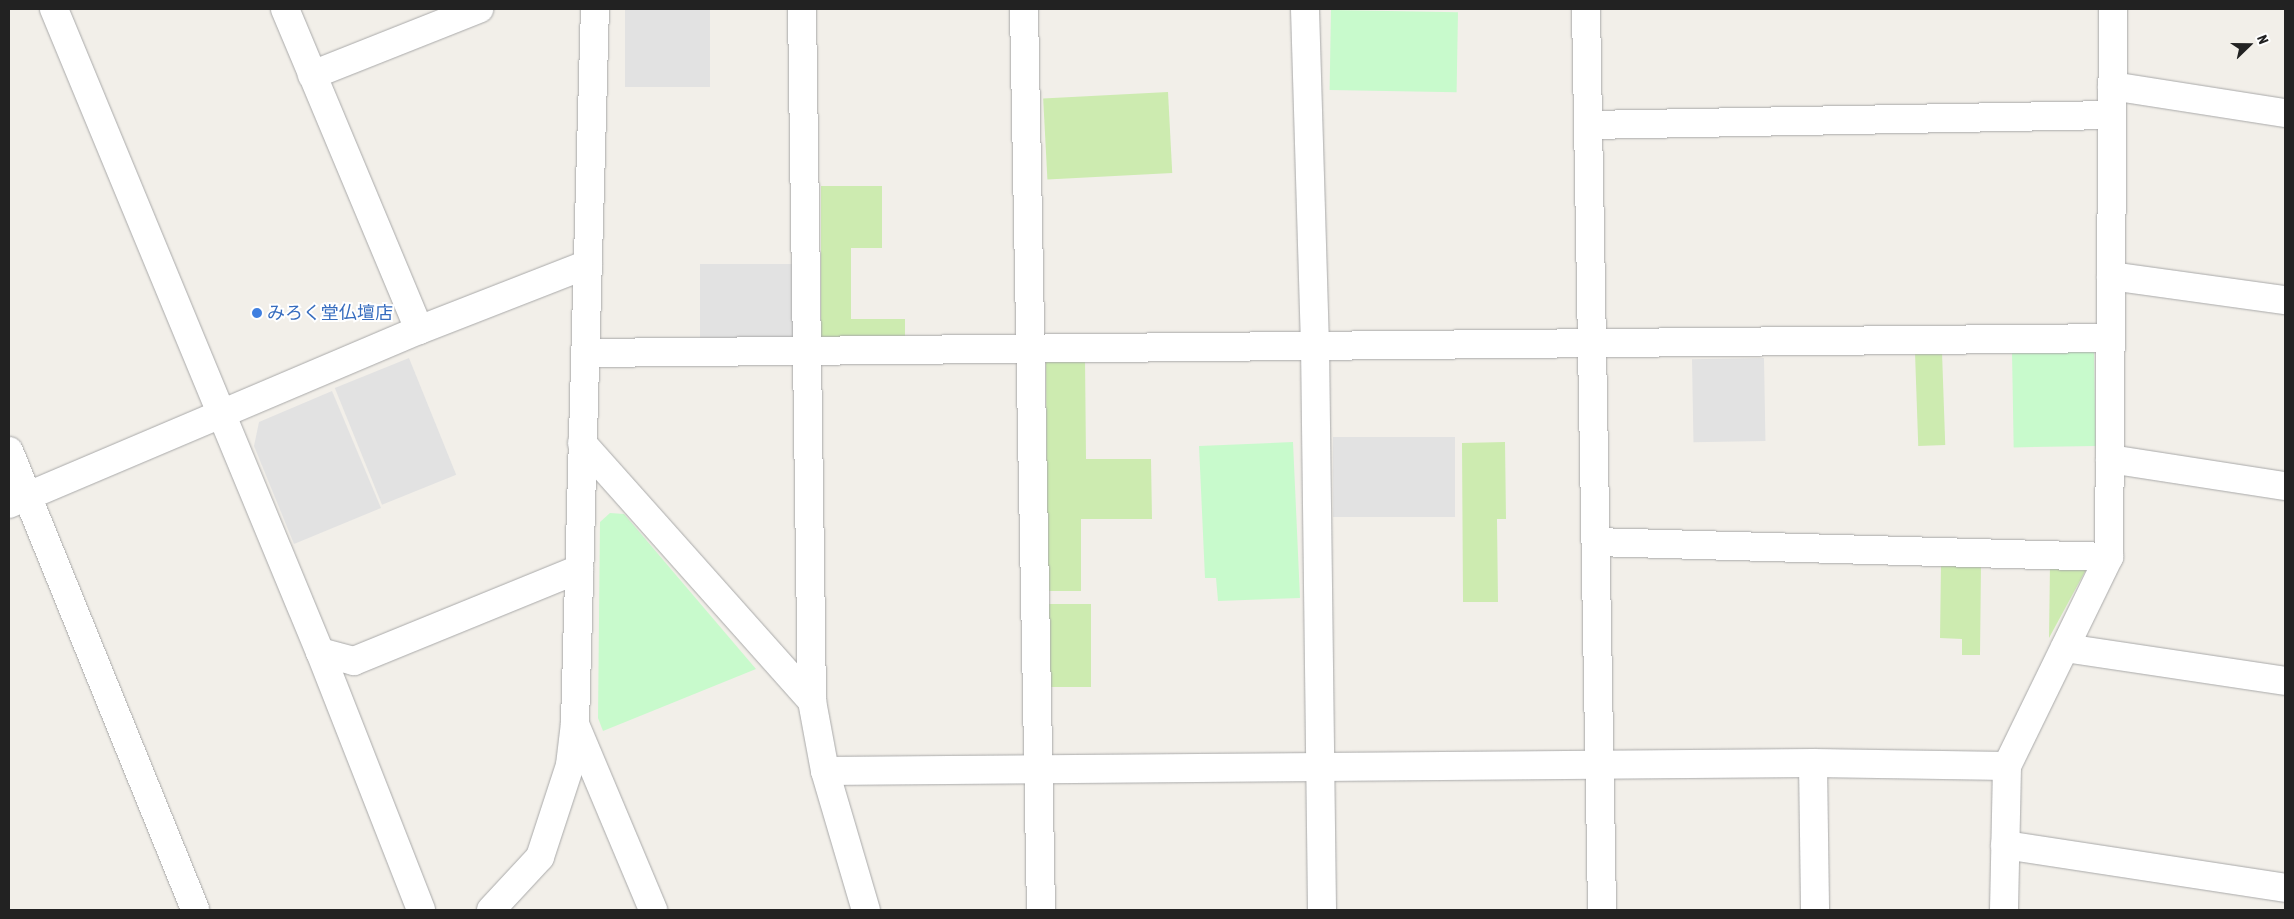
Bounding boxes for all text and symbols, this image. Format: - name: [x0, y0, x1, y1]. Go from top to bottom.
- north arrow: [2224, 20, 2274, 70]
- text: N: [2254, 33, 2272, 46]
- place label: みろく堂仏壇店: [267, 302, 393, 324]
- marker: みろく堂仏壇店: [251, 307, 263, 319]

